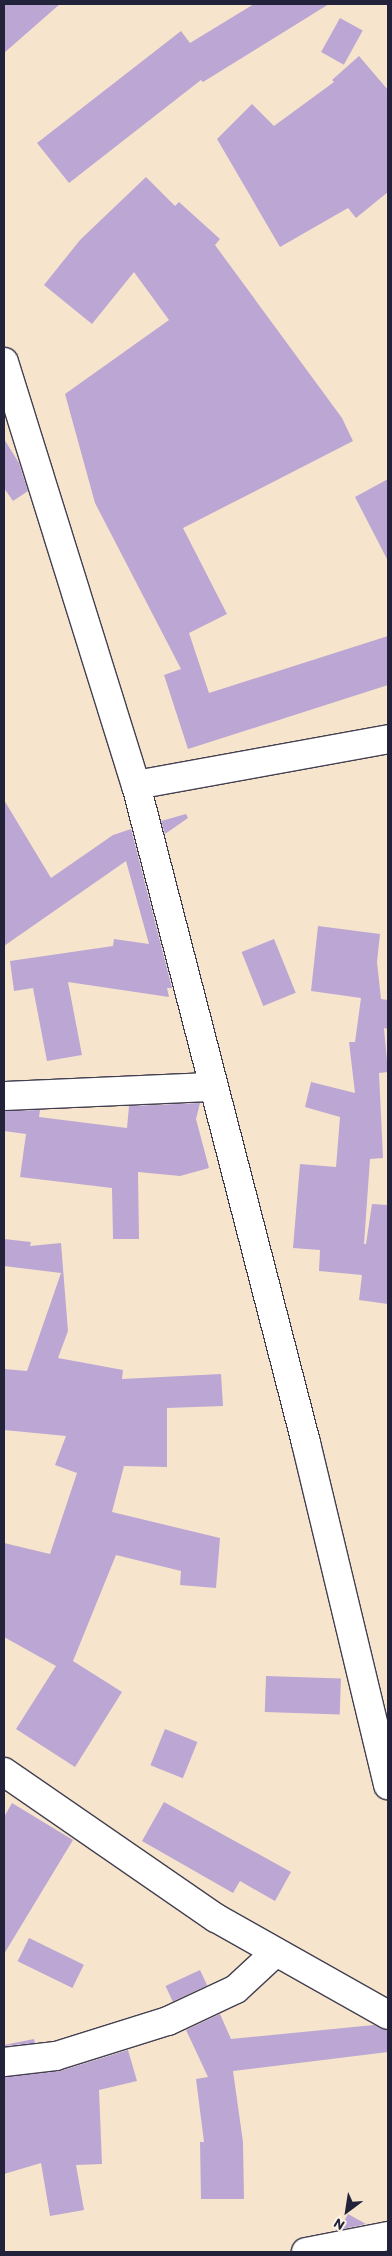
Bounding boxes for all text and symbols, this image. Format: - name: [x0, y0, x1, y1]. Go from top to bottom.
- north arrow: [322, 2186, 372, 2236]
- text: N: [331, 2215, 347, 2234]

